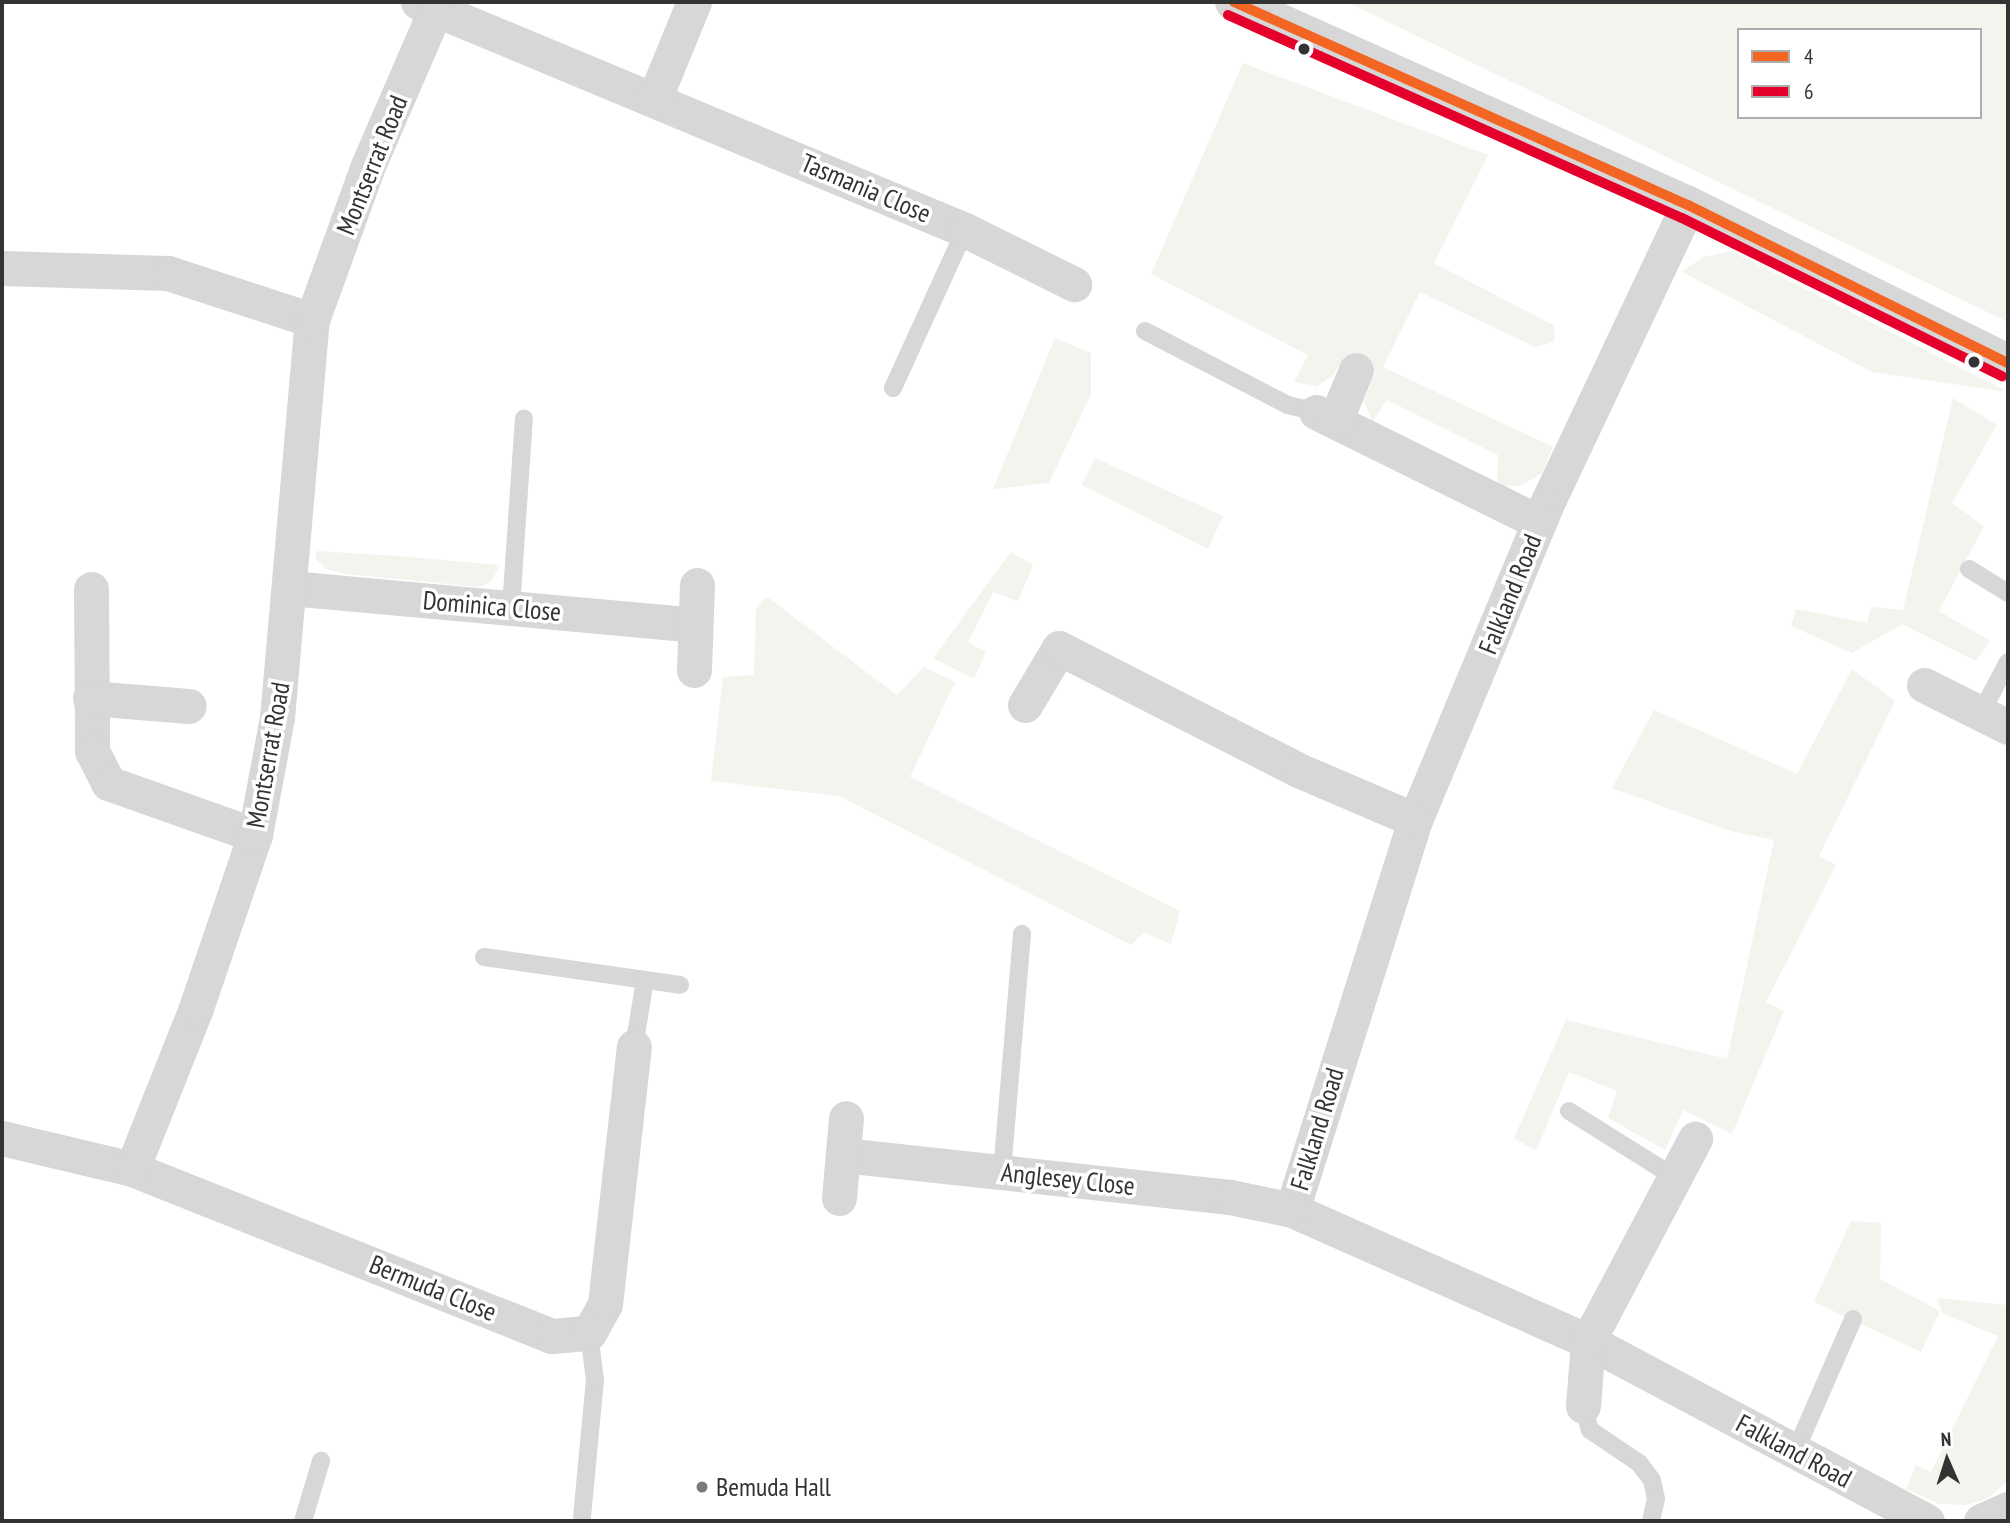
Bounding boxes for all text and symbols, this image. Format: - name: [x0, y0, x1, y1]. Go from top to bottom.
- legend: [1737, 28, 1982, 119]
- unlabelled marker: [1297, 42, 1311, 56]
- text: 4: [1804, 43, 1813, 70]
- text: 6: [1804, 78, 1813, 105]
- street label: Montserrat Road: [330, 91, 414, 239]
- street label: Tasmania Close: [797, 147, 935, 229]
- unlabelled marker: [1967, 355, 1981, 369]
- street label: Falkland Road: [1472, 530, 1548, 658]
- street label: Dominica Close: [422, 584, 562, 628]
- street label: Montserrat Road: [240, 680, 296, 830]
- street label: Falkland Road: [1284, 1064, 1350, 1194]
- street label: Anglesey Close: [999, 1156, 1137, 1202]
- street label: Bermuda Close: [365, 1248, 501, 1328]
- street label: Falkland Road: [1731, 1408, 1857, 1494]
- north arrow: [1912, 1425, 1982, 1495]
- text: N: [1940, 1427, 1952, 1451]
- place label: Bemuda Hall: [716, 1471, 831, 1503]
- marker: Bemuda Hall: [694, 1479, 710, 1495]

